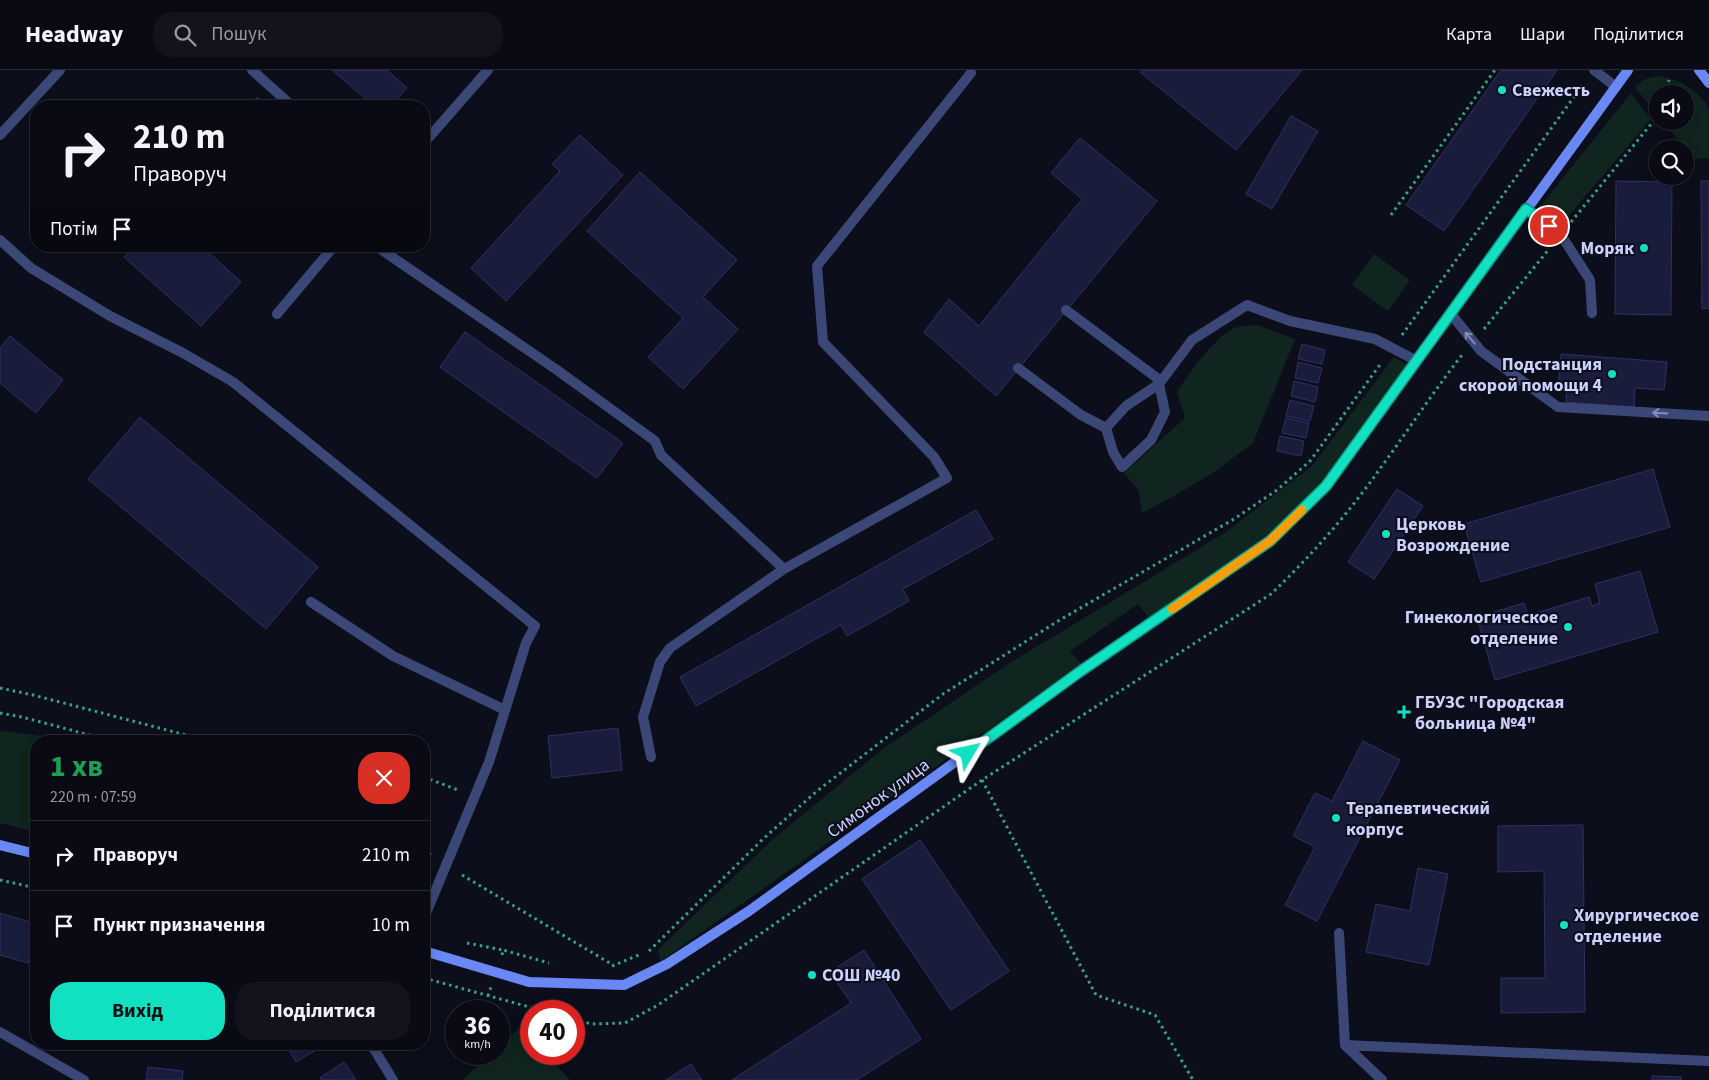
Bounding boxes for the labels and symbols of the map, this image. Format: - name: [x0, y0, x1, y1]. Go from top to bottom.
- place label: Свежесть: [1512, 78, 1590, 103]
- marker: Свежесть: [1496, 84, 1508, 96]
- pin: [1528, 205, 1570, 247]
- place label: Моряк: [1580, 236, 1634, 261]
- marker: Моряк: [1638, 242, 1650, 254]
- one-way arrow: [1465, 331, 1476, 344]
- place label: Подстанция скорой помощи 4: [1459, 352, 1602, 398]
- marker: Подстанция скорой помощи 4: [1606, 368, 1618, 380]
- one-way arrow: [1653, 408, 1669, 417]
- place label: Церковь Возрождение: [1396, 512, 1510, 558]
- marker: Церковь Возрождение: [1380, 528, 1392, 540]
- place label: Гинекологическое отделение: [1405, 605, 1558, 651]
- marker: Гинекологическое отделение: [1562, 621, 1574, 633]
- place label: ГБУЗС "Городская больница №4": [1415, 690, 1564, 736]
- marker: ГБУЗС "Городская больница №4": [1397, 705, 1411, 719]
- position arrow: [941, 726, 993, 778]
- street label: Симонок улица: [822, 753, 935, 844]
- place label: Терапевтический корпус: [1346, 796, 1490, 842]
- marker: Терапевтический корпус: [1330, 812, 1342, 824]
- place label: Хирургическое отделение: [1574, 903, 1699, 949]
- marker: Хирургическое отделение: [1558, 919, 1570, 931]
- place label: СОШ №40: [822, 963, 901, 988]
- marker: СОШ №40: [806, 969, 818, 981]
- speed limit sign: 40: [520, 1000, 585, 1065]

